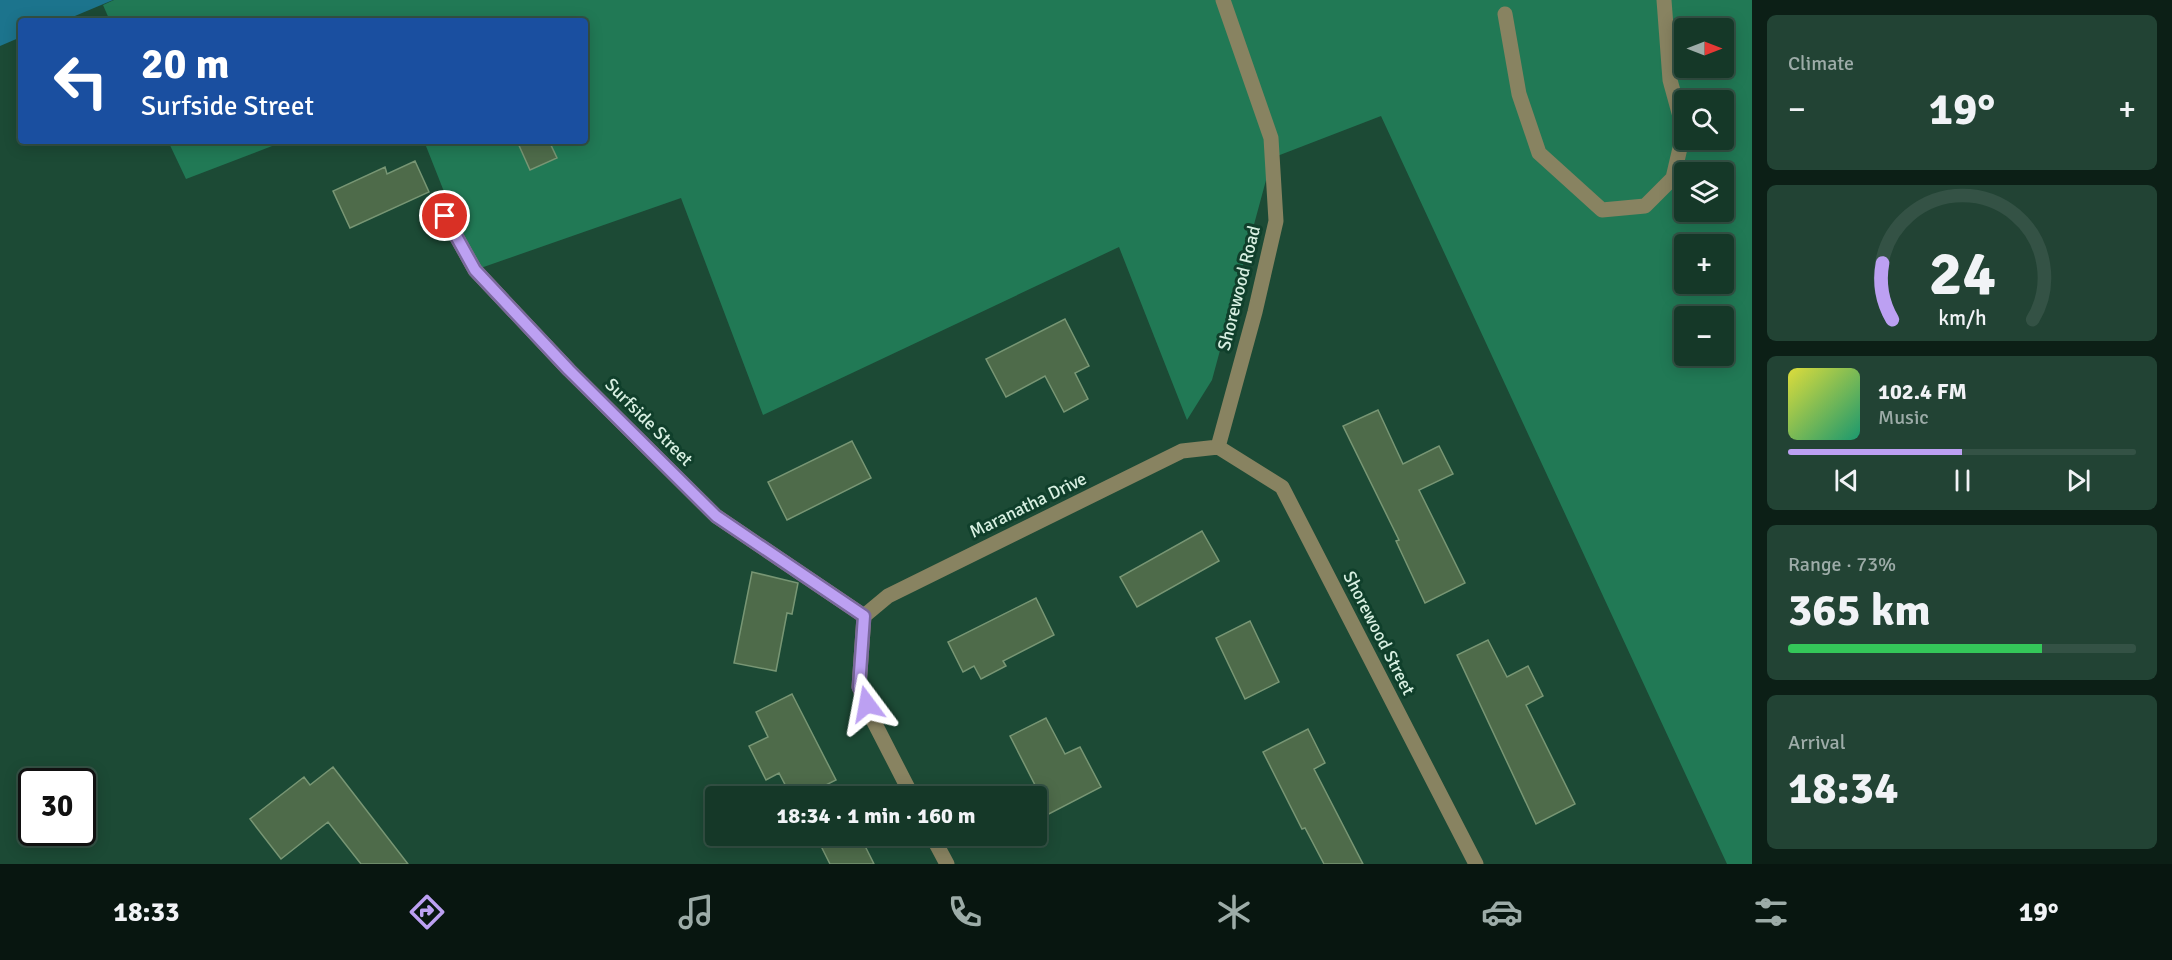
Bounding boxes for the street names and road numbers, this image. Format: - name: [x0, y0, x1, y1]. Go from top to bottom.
- street label: Shorewood Road: [1213, 223, 1265, 353]
- street label: Surfside Street: [600, 373, 698, 471]
- street label: Maranatha Drive: [966, 467, 1090, 543]
- street label: Shorewood Street: [1338, 567, 1420, 699]

